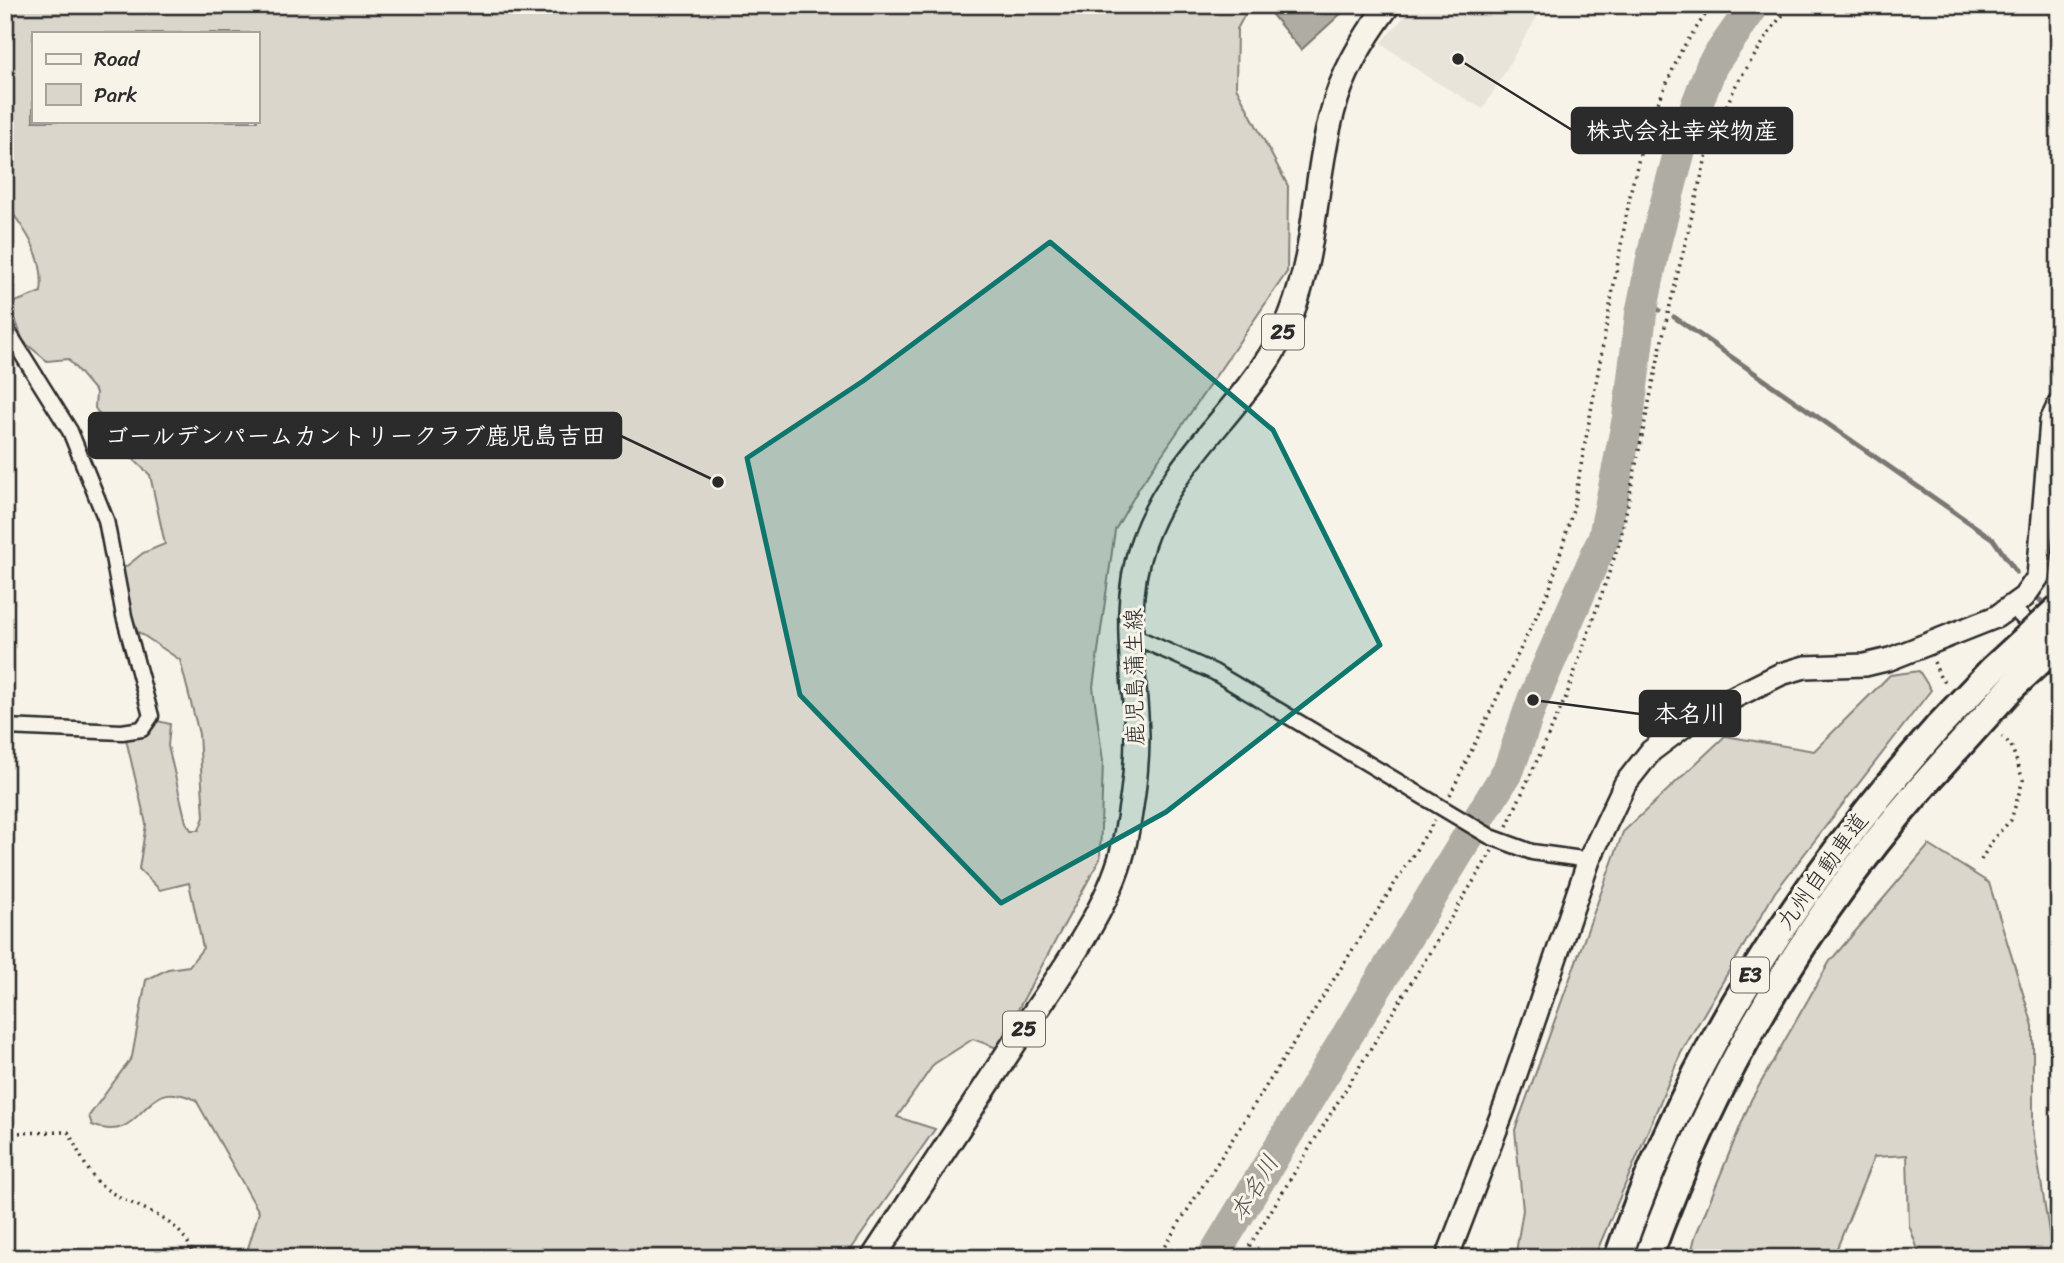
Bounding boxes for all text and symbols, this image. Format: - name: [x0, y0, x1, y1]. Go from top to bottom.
- legend: [32, 32, 259, 122]
- text: Road: [94, 40, 141, 78]
- text: Park: [94, 76, 137, 114]
- callout: 株式会社幸栄物産: [1572, 108, 1792, 153]
- text: 株式会社幸栄物産: [1586, 110, 1778, 152]
- road number: 25: [1262, 314, 1304, 350]
- callout: ゴールデンパームカントリークラブ鹿児島吉田: [89, 413, 621, 458]
- text: ゴールデンパームカントリークラブ鹿児島吉田: [104, 415, 606, 457]
- street label: 鹿児島蒲生線: [1113, 608, 1156, 746]
- callout: 本名川: [1640, 691, 1740, 736]
- text: 本名川: [1654, 693, 1726, 735]
- street label: 九州自動車道: [1765, 803, 1880, 939]
- road number: E3: [1731, 958, 1769, 992]
- road number: 25: [1003, 1012, 1045, 1046]
- water label: 本名川: [1217, 1146, 1291, 1230]

